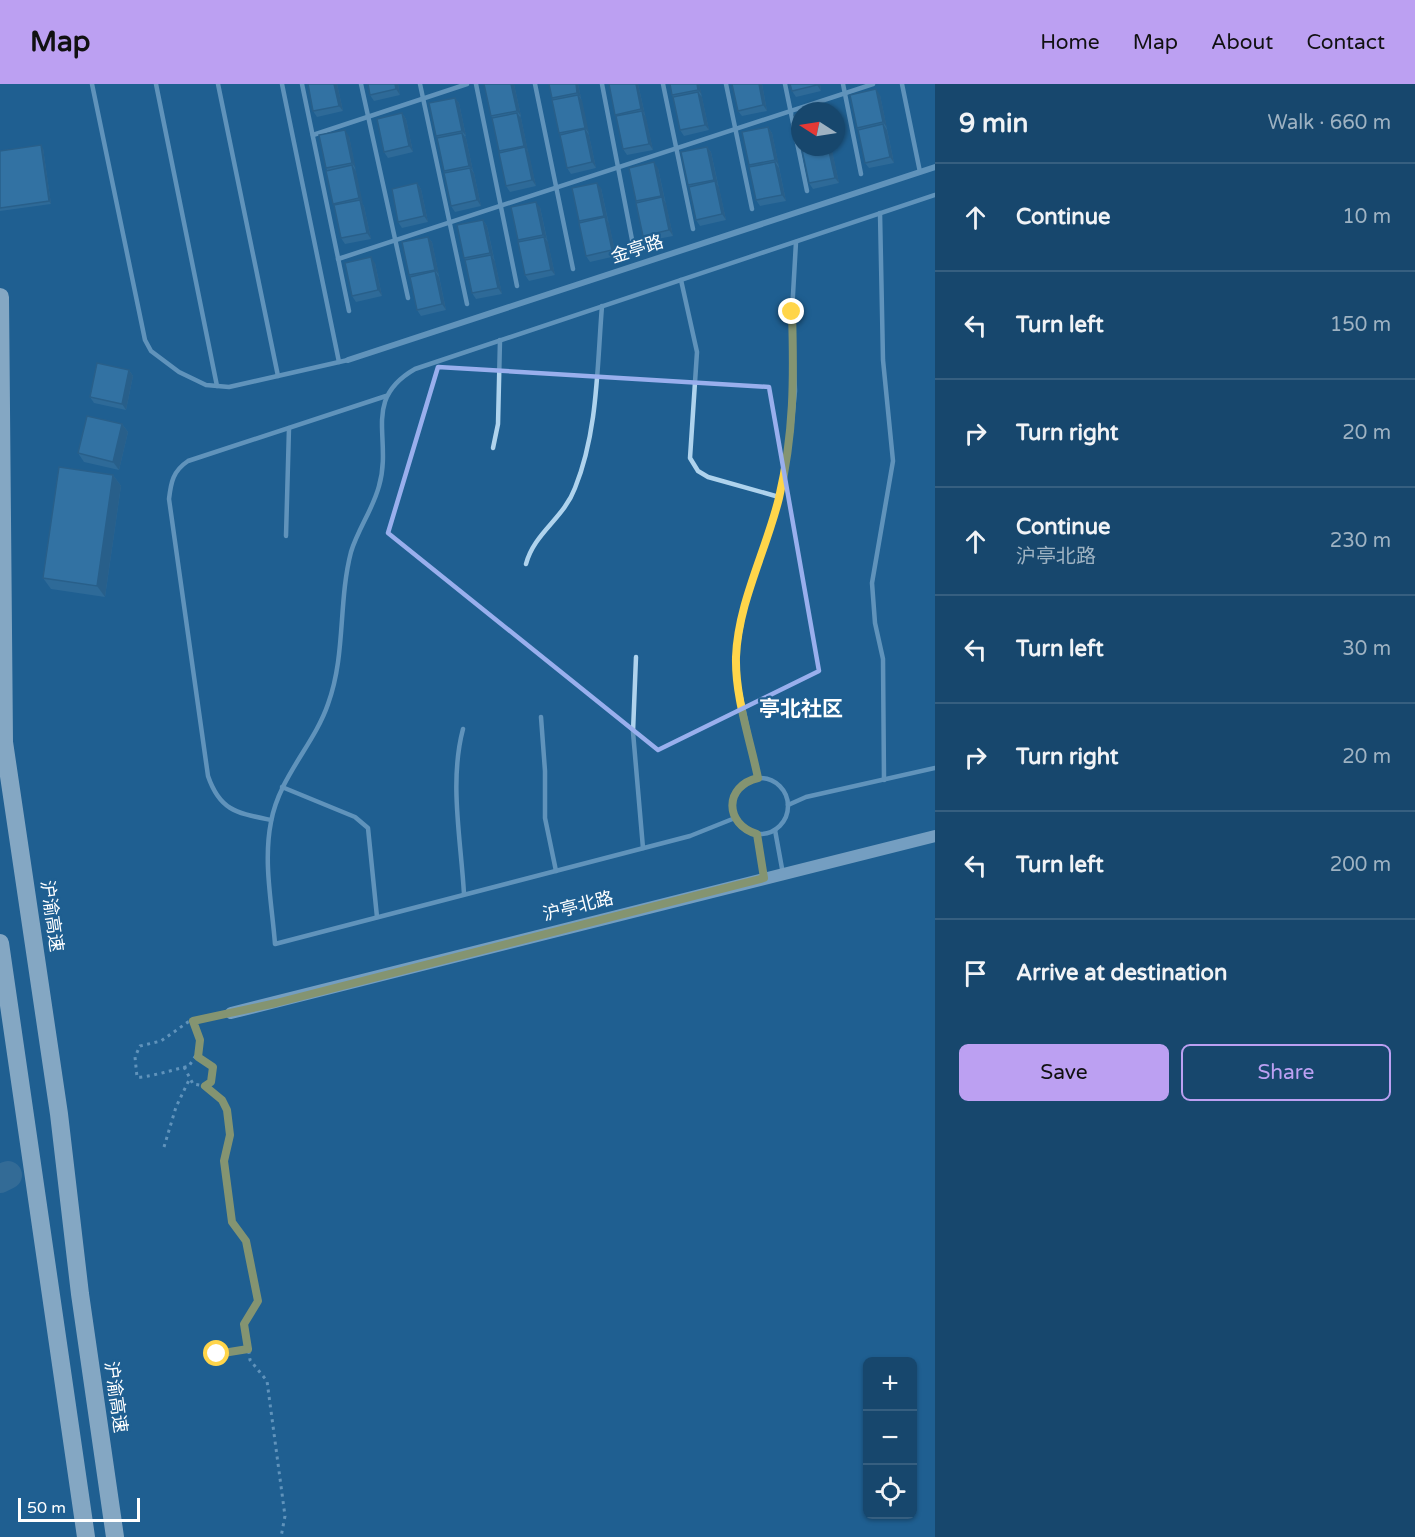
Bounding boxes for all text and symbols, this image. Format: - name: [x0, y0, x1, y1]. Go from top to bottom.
- text: Map: [30, 25, 90, 59]
- text: Home: [1040, 30, 1100, 55]
- text: Map: [1133, 30, 1178, 55]
- text: About: [1211, 30, 1273, 55]
- text: Contact: [1306, 30, 1385, 55]
- north arrow: [791, 102, 845, 156]
- text: 9 min: [959, 108, 1028, 139]
- text: Walk · 660 m: [1268, 111, 1391, 135]
- icon: ahead: [959, 201, 992, 234]
- text: Continue: [1016, 204, 1111, 230]
- text: 10 m: [1342, 205, 1391, 229]
- street label: 金亭路: [608, 230, 666, 268]
- route end: [778, 298, 804, 324]
- icon: left: [959, 309, 992, 342]
- text: Turn left: [1016, 312, 1104, 338]
- text: 150 m: [1330, 313, 1391, 337]
- icon: right: [959, 417, 992, 450]
- text: Turn right: [1016, 420, 1118, 446]
- text: 20 m: [1342, 421, 1391, 445]
- text: Continue: [1016, 514, 1111, 540]
- icon: ahead: [959, 525, 992, 558]
- text: 230 m: [1330, 529, 1391, 553]
- text: 沪亭北路: [1016, 545, 1096, 569]
- icon: left: [959, 633, 992, 666]
- text: Turn left: [1016, 636, 1104, 662]
- text: 30 m: [1342, 637, 1391, 661]
- district label: 亭北社区: [759, 697, 843, 722]
- icon: right: [959, 741, 992, 774]
- text: Turn right: [1016, 744, 1118, 770]
- text: 20 m: [1342, 745, 1391, 769]
- icon: left: [959, 849, 992, 882]
- text: Turn left: [1016, 852, 1104, 878]
- text: 200 m: [1330, 853, 1391, 877]
- street label: 沪渝高速: [36, 879, 68, 953]
- street label: 沪亭北路: [540, 887, 616, 925]
- icon: arrive: [959, 957, 992, 990]
- text: Arrive at destination: [1016, 960, 1227, 986]
- button: Save: [959, 1044, 1169, 1101]
- button: Share: [1181, 1044, 1391, 1101]
- route start: [203, 1340, 229, 1366]
- map controls: [863, 1357, 917, 1519]
- button: +: [863, 1357, 917, 1411]
- street label: 沪渝高速: [100, 1360, 132, 1434]
- button: −: [863, 1411, 917, 1465]
- button: locate: [863, 1465, 917, 1519]
- scale bar: [18, 1495, 140, 1522]
- text: 50 m: [27, 1498, 66, 1518]

